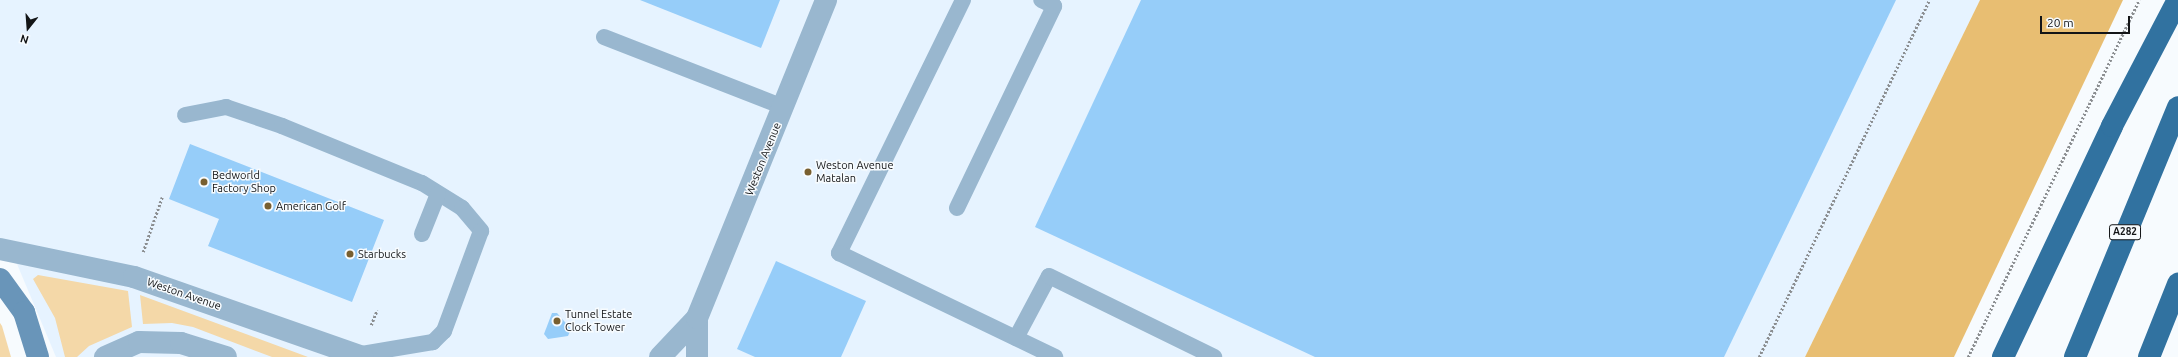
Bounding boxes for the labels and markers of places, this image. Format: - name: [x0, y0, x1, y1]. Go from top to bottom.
- place label: Weston Avenue Matalan: [816, 159, 893, 185]
- marker: Weston Avenue Matalan: [803, 167, 813, 177]
- place label: Bedworld Factory Shop: [212, 169, 276, 195]
- marker: Bedworld Factory Shop: [199, 177, 209, 187]
- place label: American Golf: [276, 199, 346, 213]
- marker: American Golf: [263, 201, 273, 211]
- place label: Starbucks: [358, 247, 406, 261]
- marker: Starbucks: [345, 249, 355, 259]
- place label: Tunnel Estate Clock Tower: [565, 308, 632, 334]
- marker: Tunnel Estate Clock Tower: [552, 316, 562, 326]

